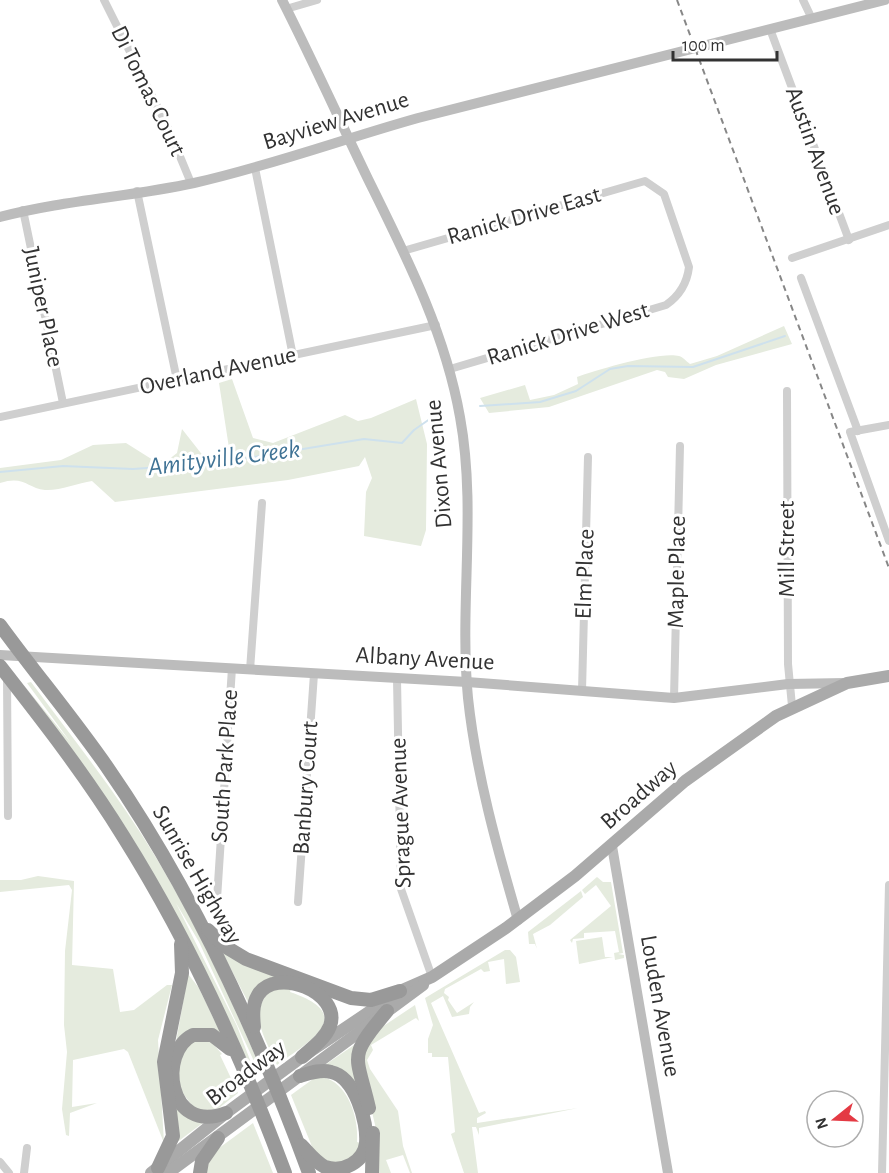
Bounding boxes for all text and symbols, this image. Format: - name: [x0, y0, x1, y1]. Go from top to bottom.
- street label: Di Tomas Court: [106, 22, 190, 160]
- scale bar: [673, 24, 776, 62]
- text: 100 m: [682, 37, 725, 55]
- street label: Austin Avenue: [781, 84, 849, 218]
- street label: Bayview Avenue: [260, 87, 412, 155]
- street label: Ranick Drive East: [444, 183, 604, 249]
- street label: Juniper Place: [19, 245, 67, 369]
- street label: Ranick Drive West: [484, 298, 652, 370]
- street label: Overland Avenue: [138, 343, 298, 399]
- street label: Dixon Avenue: [421, 399, 457, 529]
- water label: Amityville Creek: [145, 436, 302, 480]
- street label: Mill Street: [775, 500, 799, 598]
- street label: Maple Place: [664, 515, 690, 629]
- street label: Elm Place: [571, 528, 599, 620]
- street label: Albany Avenue: [355, 643, 495, 675]
- street label: South Park Place: [208, 688, 242, 844]
- street label: Banbury Court: [289, 720, 323, 856]
- street label: Sprague Avenue: [386, 737, 416, 889]
- street label: Broadway: [596, 756, 682, 834]
- street label: Sunrise Highway: [148, 802, 246, 948]
- street label: Louden Avenue: [636, 933, 684, 1079]
- street label: Broadway: [202, 1036, 290, 1110]
- north arrow: [805, 1089, 865, 1149]
- text: N: [812, 1116, 831, 1131]

